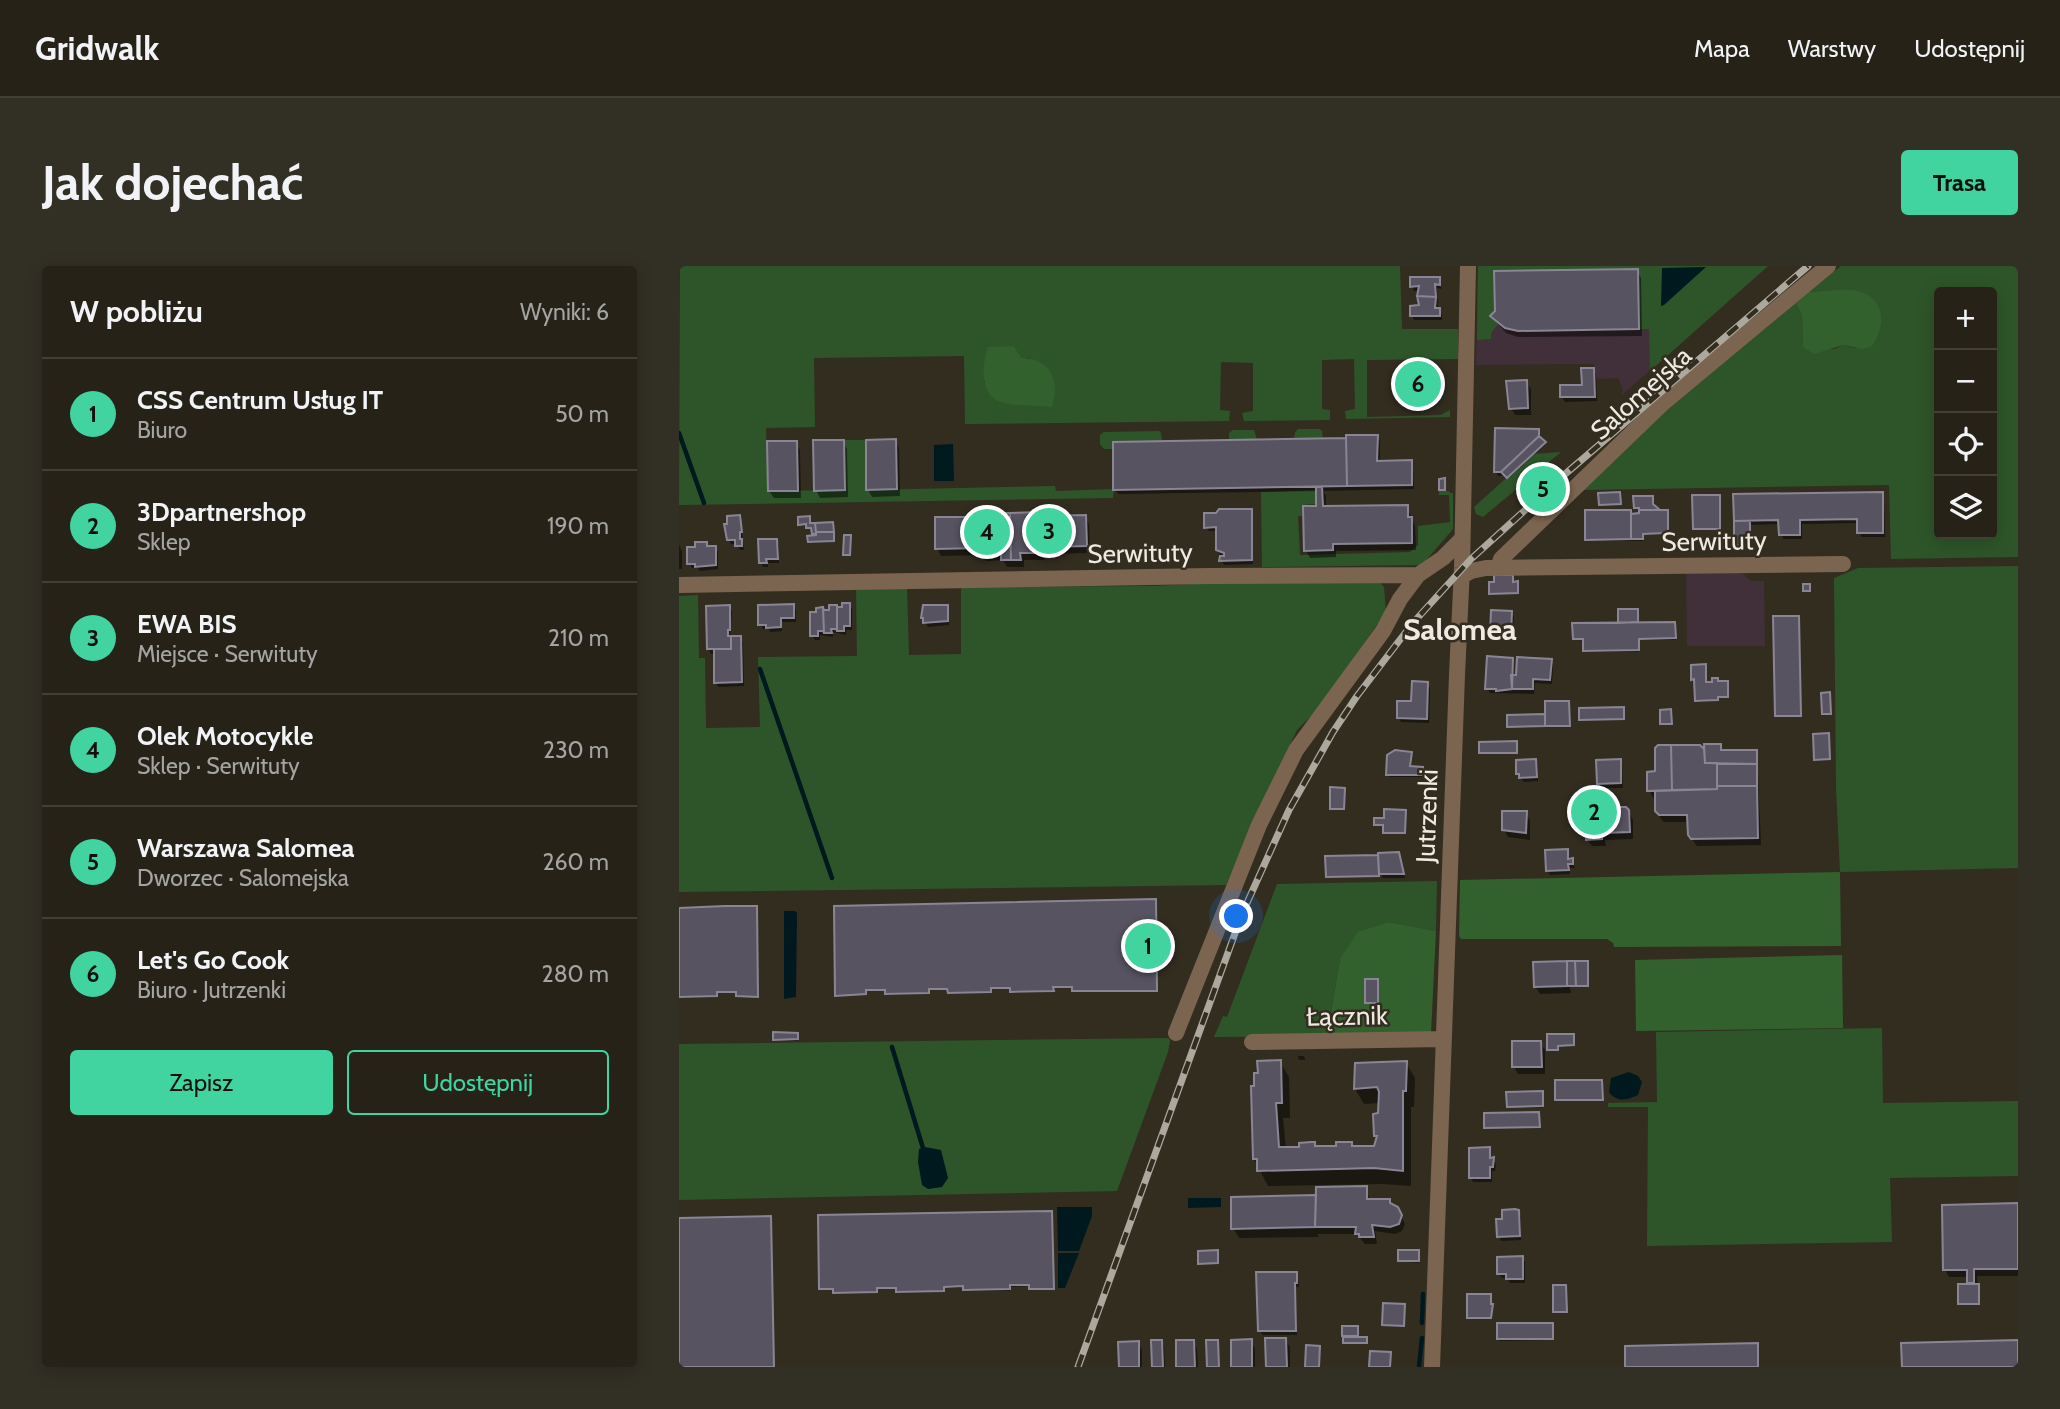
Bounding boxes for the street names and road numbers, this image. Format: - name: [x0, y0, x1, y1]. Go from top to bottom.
- street label: Salomejska: [1584, 339, 1698, 446]
- street label: Serwituty: [1661, 524, 1767, 558]
- street label: Serwituty: [1087, 536, 1193, 570]
- street label: Jutrzenki: [1409, 769, 1445, 864]
- street label: Łącznik: [1306, 999, 1388, 1033]

